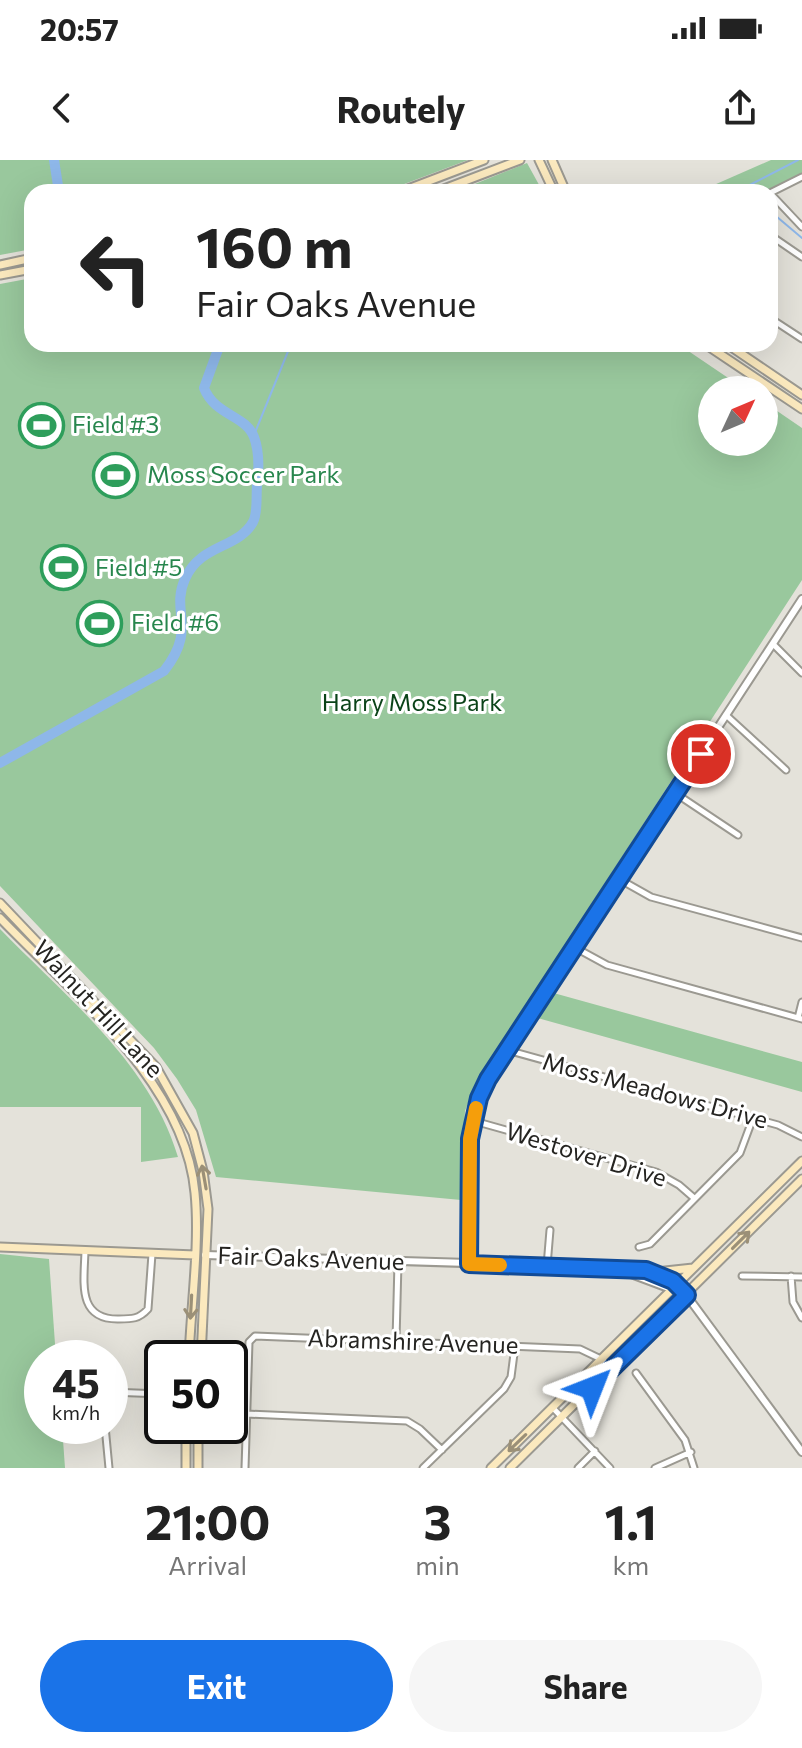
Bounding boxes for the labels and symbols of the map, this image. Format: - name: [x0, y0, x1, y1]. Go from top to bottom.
- north arrow: [698, 376, 778, 456]
- sports icon: Field #3: [17, 401, 65, 449]
- place label: Field #3: [72, 409, 159, 438]
- sports icon: Moss Soccer Park: [92, 451, 140, 499]
- place label: Moss Soccer Park: [147, 459, 340, 488]
- sports icon: Field #5: [40, 544, 88, 592]
- place label: Field #5: [95, 552, 182, 581]
- sports icon: Field #6: [76, 599, 124, 647]
- place label: Field #6: [131, 607, 219, 636]
- park label: Harry Moss Park: [322, 687, 502, 716]
- pin: [667, 720, 735, 788]
- street label: Walnut Hill Lane: [28, 933, 170, 1083]
- street label: Moss Meadows Drive: [540, 1046, 771, 1134]
- street label: Westover Drive: [503, 1115, 670, 1192]
- one-way arrow: [196, 1165, 211, 1191]
- one-way arrow: [732, 1230, 751, 1250]
- street label: Fair Oaks Avenue: [217, 1240, 405, 1275]
- one-way arrow: [183, 1293, 198, 1320]
- street label: Abramshire Avenue: [307, 1322, 519, 1359]
- speed limit sign: 50: [144, 1340, 248, 1444]
- position arrow: [550, 1346, 634, 1430]
- one-way arrow: [508, 1433, 528, 1451]

